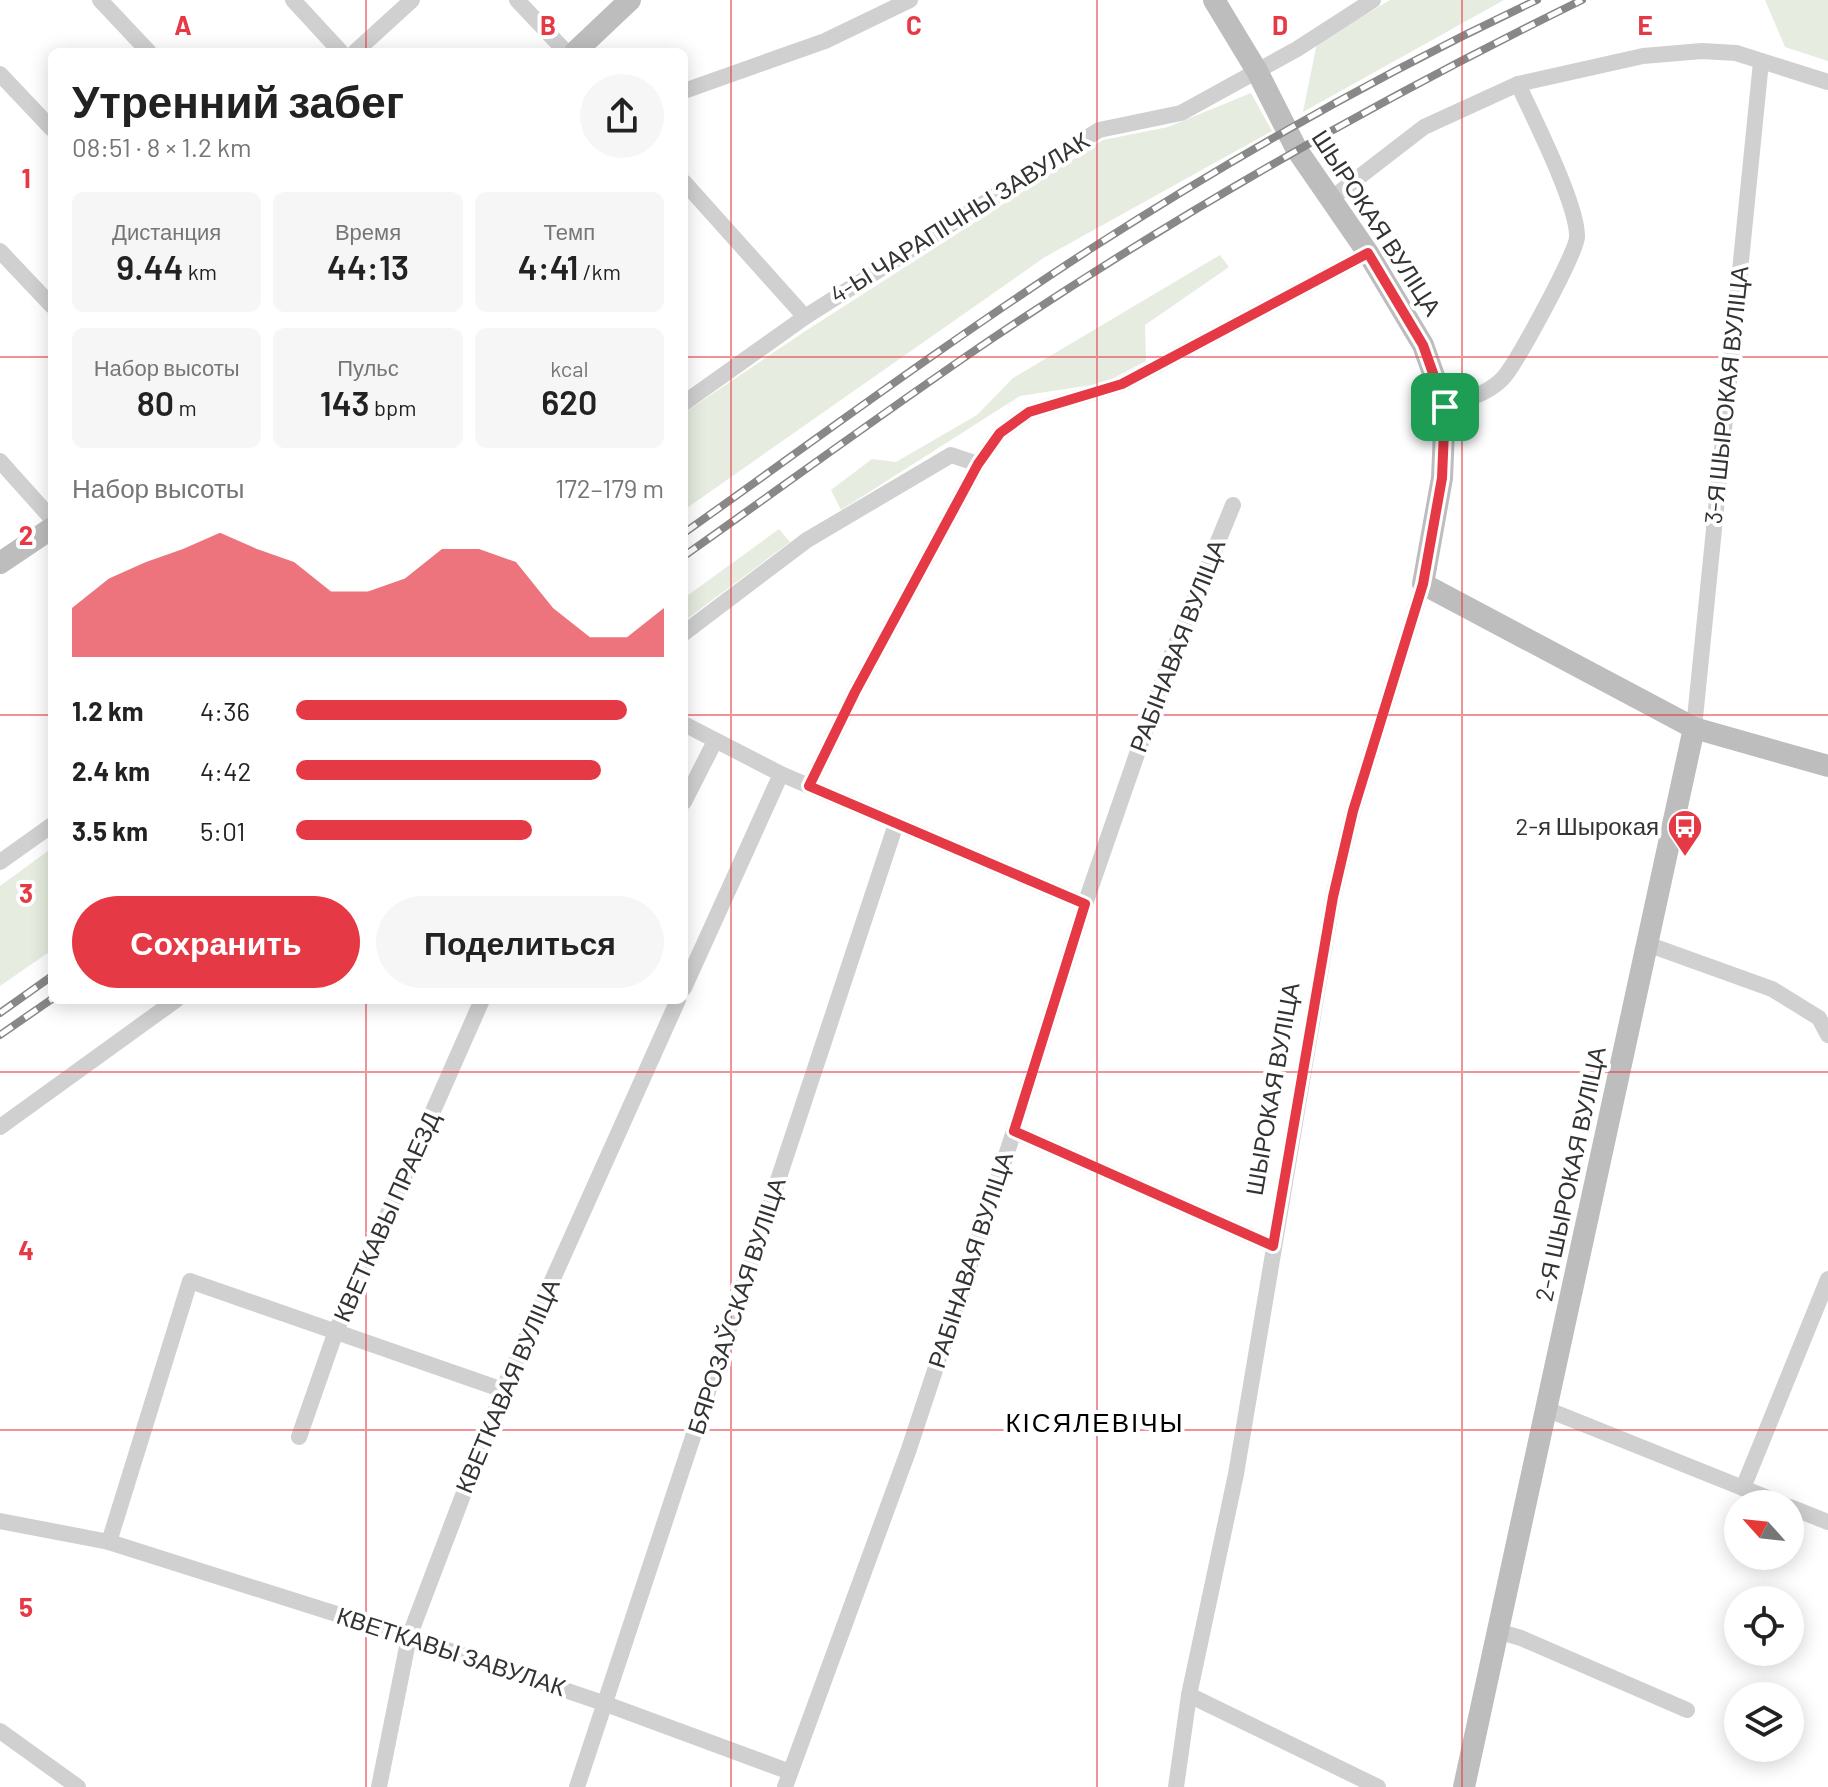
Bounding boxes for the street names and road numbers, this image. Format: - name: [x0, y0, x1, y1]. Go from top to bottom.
- street label: ШЫРОКАЯ ВУЛІЦА: [1306, 124, 1448, 320]
- street label: 4-Ы ЧАРАПІЧНЫ ЗАВУЛАК: [824, 125, 1094, 309]
- street label: 3-Я ШЫРОКАЯ ВУЛІЦА: [1698, 264, 1753, 525]
- street label: РАБІНАВАЯ ВУЛІЦА: [1123, 535, 1231, 756]
- street label: ШЫРОКАЯ ВУЛІЦА: [1239, 980, 1305, 1197]
- street label: 2-Я ШЫРОКАЯ ВУЛІЦА: [1528, 1044, 1611, 1304]
- street label: КВЕТКАВЫ ПРАЕЗД: [326, 1107, 445, 1326]
- street label: РАБІНАВАЯ ВУЛІЦА: [921, 1148, 1018, 1371]
- street label: БЯРОЗАЎСКАЯ ВУЛІЦА: [680, 1174, 791, 1437]
- street label: КВЕТКАВАЯ ВУЛІЦА: [448, 1274, 565, 1497]
- street label: КВЕТКАВЫ ЗАВУЛАК: [334, 1600, 569, 1701]

